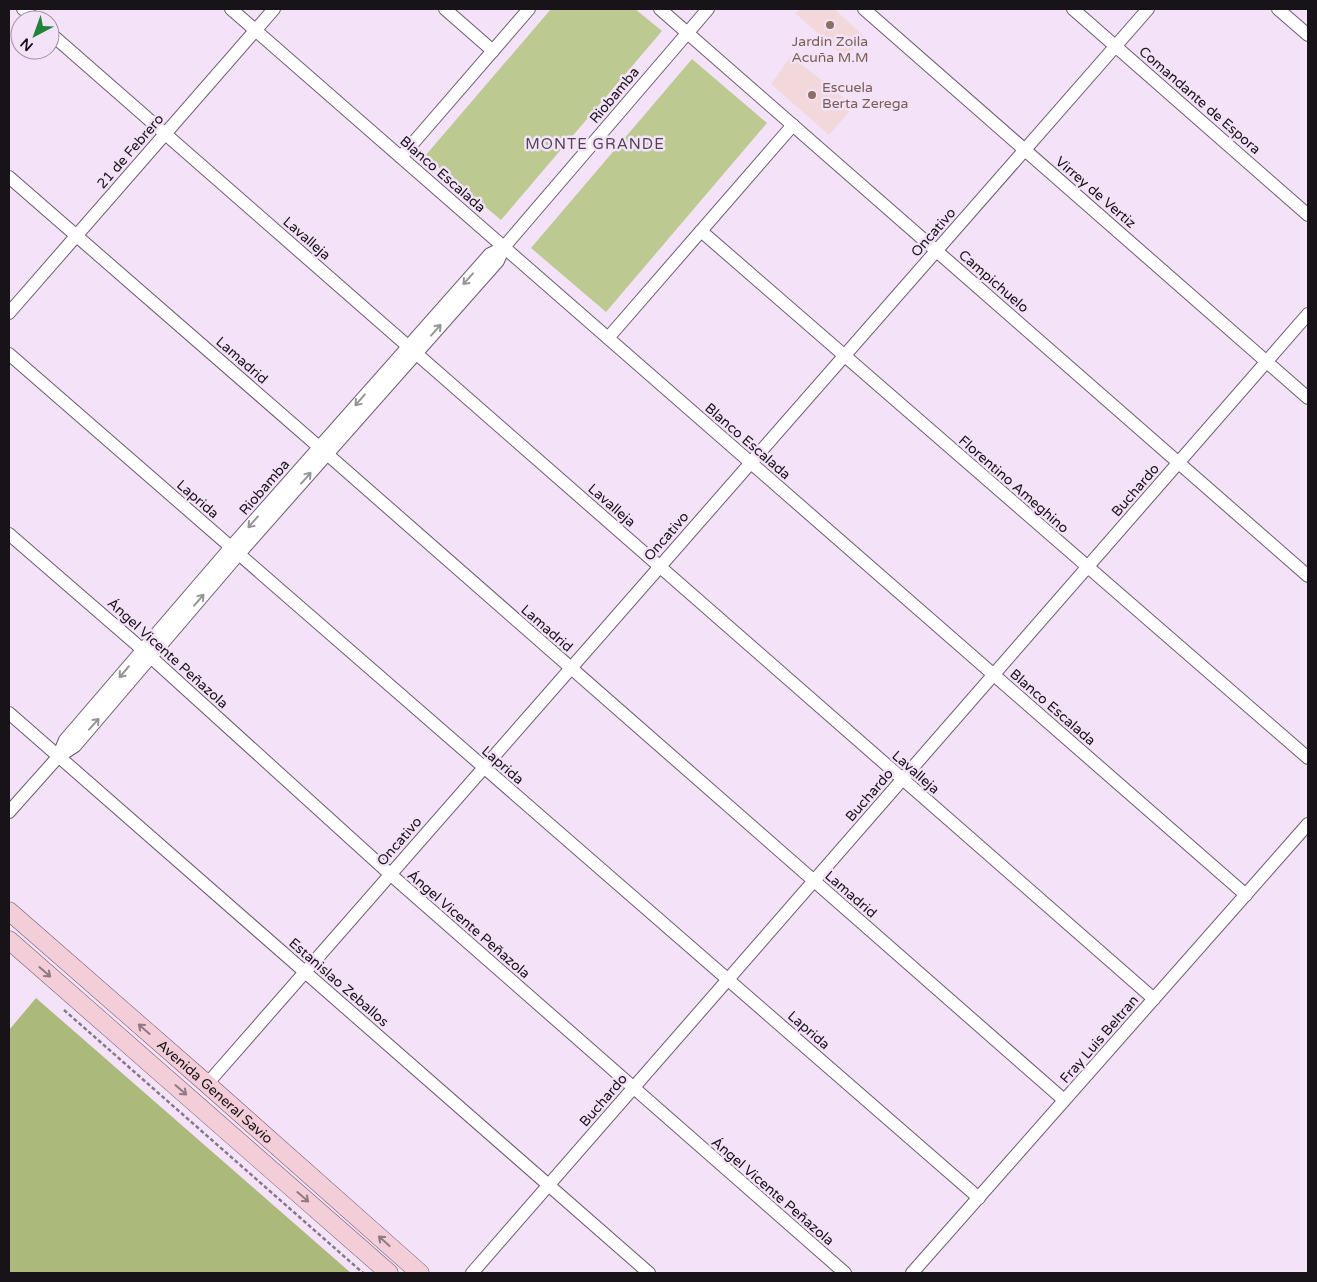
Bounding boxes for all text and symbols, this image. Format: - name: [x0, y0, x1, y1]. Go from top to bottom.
- north arrow: [10, 10, 60, 60]
- marker: Jardin Zoila Acuña M.M: [824, 19, 836, 31]
- place label: Jardin Zoila Acuña M.M: [792, 33, 869, 66]
- text: N: [17, 34, 37, 55]
- street label: Comandante de Espora: [1135, 43, 1264, 158]
- street label: Riobamba: [586, 64, 643, 127]
- place label: Escuela Berta Zerega: [822, 79, 908, 112]
- marker: Escuela Berta Zerega: [806, 89, 818, 101]
- street label: 21 de Febrero: [93, 111, 167, 192]
- street label: Blanco Escalada: [396, 133, 489, 216]
- district label: MONTE GRANDE: [525, 135, 665, 153]
- street label: Virrey de Vertiz: [1052, 153, 1139, 232]
- street label: Oncativo: [907, 204, 959, 260]
- street label: Lavalleja: [279, 213, 334, 264]
- street label: Campichuelo: [955, 246, 1032, 316]
- one-way arrow: [462, 272, 474, 285]
- one-way arrow: [431, 324, 442, 337]
- street label: Lamadrid: [212, 333, 271, 388]
- one-way arrow: [354, 393, 366, 406]
- street label: Blanco Escalada: [701, 400, 794, 483]
- street label: Florentino Ameghino: [955, 432, 1072, 537]
- street label: Riobamba: [236, 456, 293, 519]
- street label: Buchardo: [1108, 460, 1163, 520]
- one-way arrow: [300, 472, 312, 485]
- street label: Laprida: [173, 476, 222, 522]
- street label: Lavalleja: [584, 480, 639, 531]
- street label: Oncativo: [640, 508, 692, 564]
- one-way arrow: [247, 515, 258, 528]
- one-way arrow: [193, 594, 204, 607]
- street label: Ángel Vicente Peñazola: [104, 595, 232, 712]
- street label: Lamadrid: [517, 601, 576, 656]
- one-way arrow: [118, 665, 129, 678]
- street label: Blanco Escalada: [1006, 666, 1099, 749]
- one-way arrow: [88, 718, 100, 731]
- street label: Laprida: [478, 742, 527, 788]
- street label: Lavalleja: [888, 747, 943, 798]
- street label: Buchardo: [842, 765, 897, 825]
- street label: Oncativo: [373, 813, 425, 869]
- street label: Ángel Vicente Peñazola: [404, 867, 533, 982]
- street label: Lamadrid: [821, 867, 880, 922]
- street label: Estanislao Zeballos: [285, 934, 392, 1031]
- one-way arrow: [39, 966, 52, 978]
- street label: Fray Luis Beltran: [1057, 992, 1142, 1087]
- street label: Laprida: [784, 1007, 833, 1053]
- one-way arrow: [137, 1023, 150, 1035]
- street label: Avenida General Savio: [153, 1036, 276, 1147]
- street label: Buchardo: [576, 1070, 631, 1130]
- one-way arrow: [174, 1085, 187, 1096]
- street label: Ángel Vicente Peñazola: [708, 1134, 837, 1249]
- one-way arrow: [297, 1192, 310, 1203]
- one-way arrow: [377, 1235, 390, 1247]

